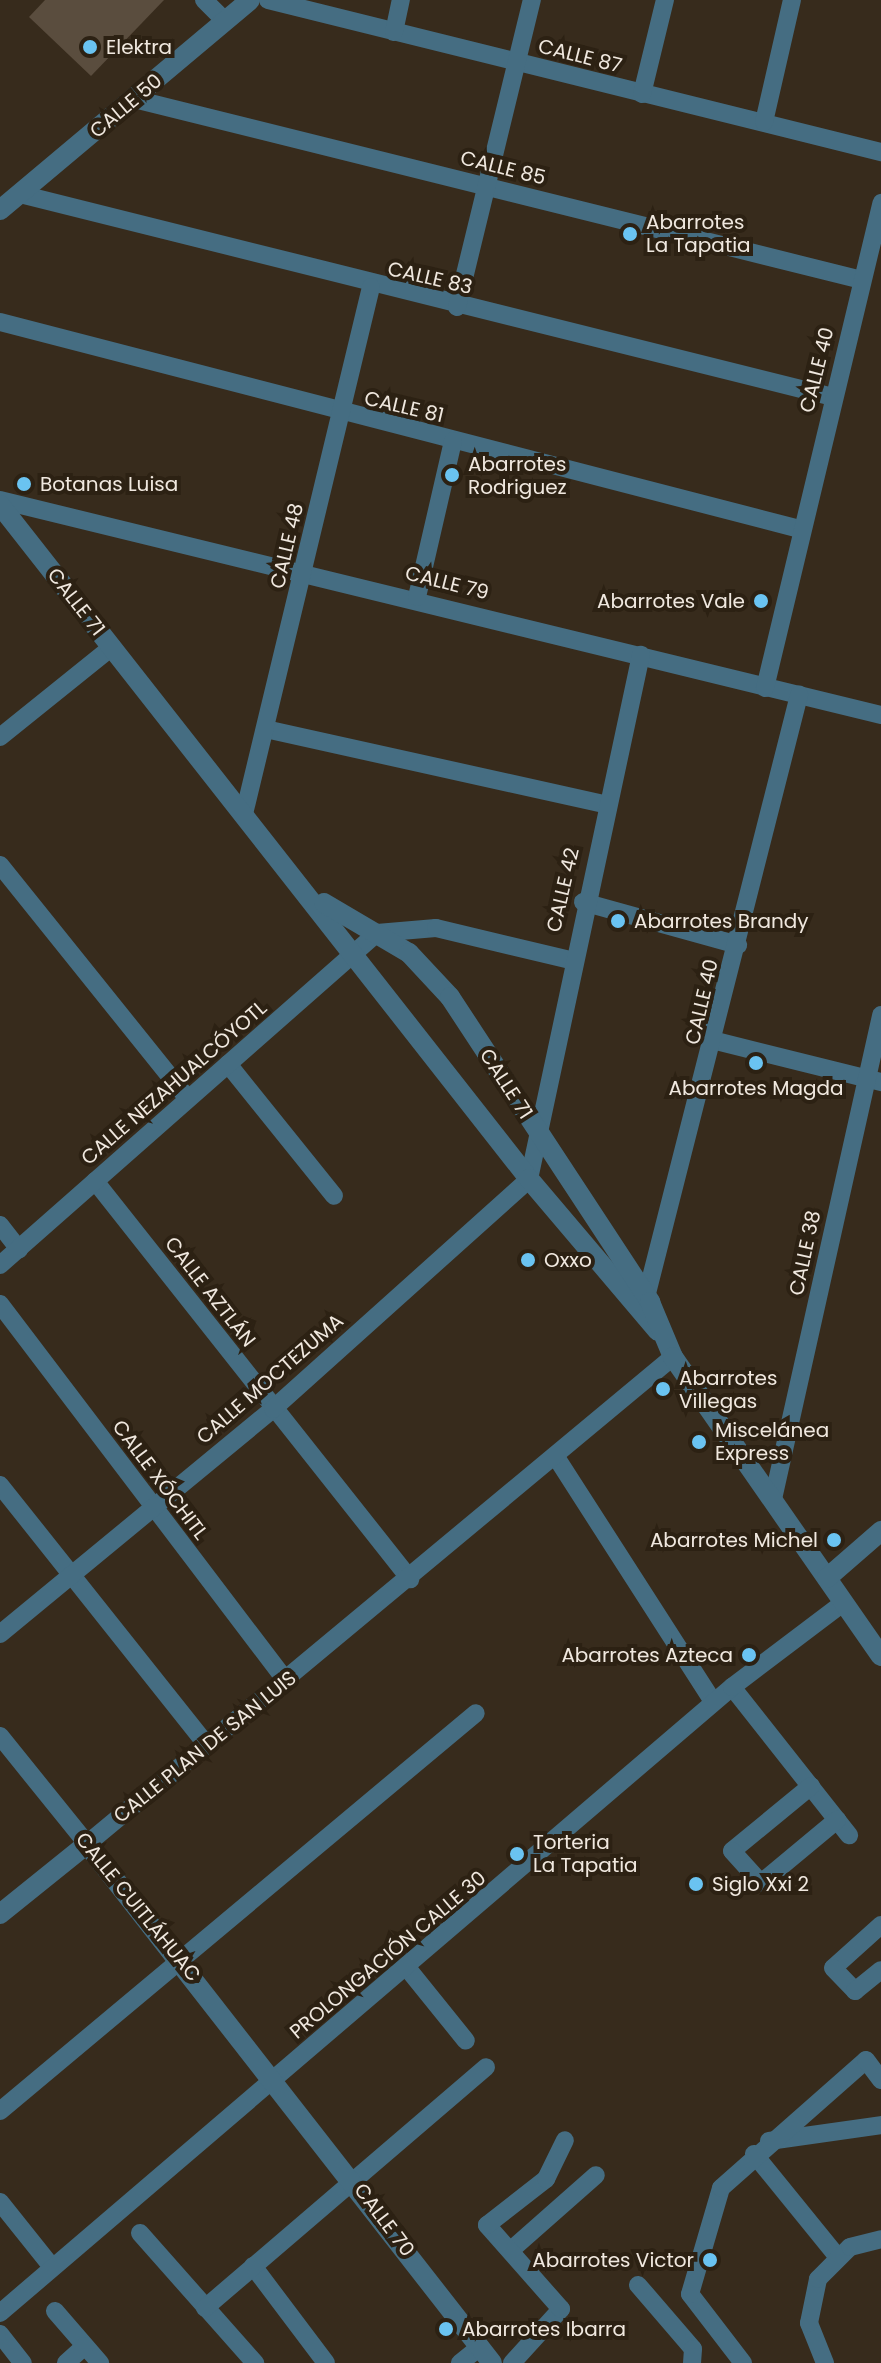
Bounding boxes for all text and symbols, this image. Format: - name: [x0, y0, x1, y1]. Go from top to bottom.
- street label: CALLE 87: [536, 34, 624, 78]
- place label: Elektra: [106, 35, 172, 59]
- marker: Elektra: [81, 38, 99, 56]
- street label: CALLE 50: [85, 69, 167, 143]
- street label: CALLE 85: [458, 146, 548, 190]
- place label: Abarrotes La Tapatia: [646, 210, 751, 257]
- marker: Abarrotes La Tapatia: [621, 225, 639, 243]
- street label: CALLE 83: [385, 257, 475, 299]
- street label: CALLE 40: [795, 325, 839, 415]
- street label: CALLE 81: [362, 386, 446, 428]
- place label: Abarrotes Rodriguez: [468, 452, 567, 499]
- marker: Abarrotes Rodriguez: [443, 466, 461, 484]
- place label: Botanas Luisa: [40, 472, 178, 496]
- marker: Botanas Luisa: [15, 475, 33, 493]
- street label: CALLE 48: [266, 501, 308, 591]
- street label: CALLE 79: [403, 561, 491, 605]
- street label: CALLE 71: [42, 563, 110, 641]
- place label: Abarrotes Vale: [597, 589, 745, 613]
- marker: Abarrotes Vale: [752, 592, 770, 610]
- street label: CALLE 42: [542, 845, 584, 935]
- place label: Abarrotes Brandy: [634, 909, 809, 933]
- marker: Abarrotes Brandy: [609, 912, 627, 930]
- street label: CALLE 40: [681, 957, 723, 1047]
- street label: CALLE NEZAHUALCÓYOTL: [76, 996, 272, 1170]
- street label: CALLE 71: [474, 1044, 538, 1124]
- marker: Abarrotes Magda: [747, 1054, 765, 1072]
- place label: Abarrotes Magda: [669, 1076, 843, 1100]
- street label: CALLE 38: [784, 1208, 826, 1298]
- street label: CALLE AZTLÁN: [160, 1232, 260, 1352]
- place label: Oxxo: [544, 1248, 592, 1272]
- marker: Oxxo: [519, 1251, 537, 1269]
- street label: CALLE MOCTEZUMA: [192, 1309, 348, 1449]
- place label: Abarrotes Villegas: [679, 1366, 777, 1413]
- marker: Abarrotes Villegas: [654, 1380, 672, 1398]
- street label: CALLE XÓCHITL: [107, 1415, 213, 1545]
- place label: Miscelánea Express: [715, 1418, 829, 1465]
- marker: Miscelánea Express: [690, 1433, 708, 1451]
- place label: Abarrotes Michel: [650, 1528, 818, 1552]
- marker: Abarrotes Michel: [825, 1531, 843, 1549]
- place label: Abarrotes Azteca: [561, 1643, 733, 1667]
- marker: Abarrotes Azteca: [740, 1646, 758, 1664]
- street label: CALLE PLAN DE SAN LUIS: [109, 1666, 301, 1828]
- street label: CALLE CUITLÁHUAC: [71, 1828, 205, 1986]
- place label: Torteria La Tapatia: [533, 1830, 638, 1877]
- marker: Torteria La Tapatia: [508, 1845, 526, 1863]
- street label: PROLONGACIÓN CALLE 30: [285, 1866, 491, 2044]
- place label: Siglo Xxi 2: [712, 1872, 809, 1896]
- marker: Siglo Xxi 2: [687, 1875, 705, 1893]
- street label: CALLE 70: [349, 2179, 419, 2261]
- place label: Abarrotes Victor: [532, 2248, 694, 2272]
- marker: Abarrotes Victor: [701, 2251, 719, 2269]
- place label: Abarrotes Ibarra: [462, 2317, 626, 2341]
- marker: Abarrotes Ibarra: [437, 2320, 455, 2338]

